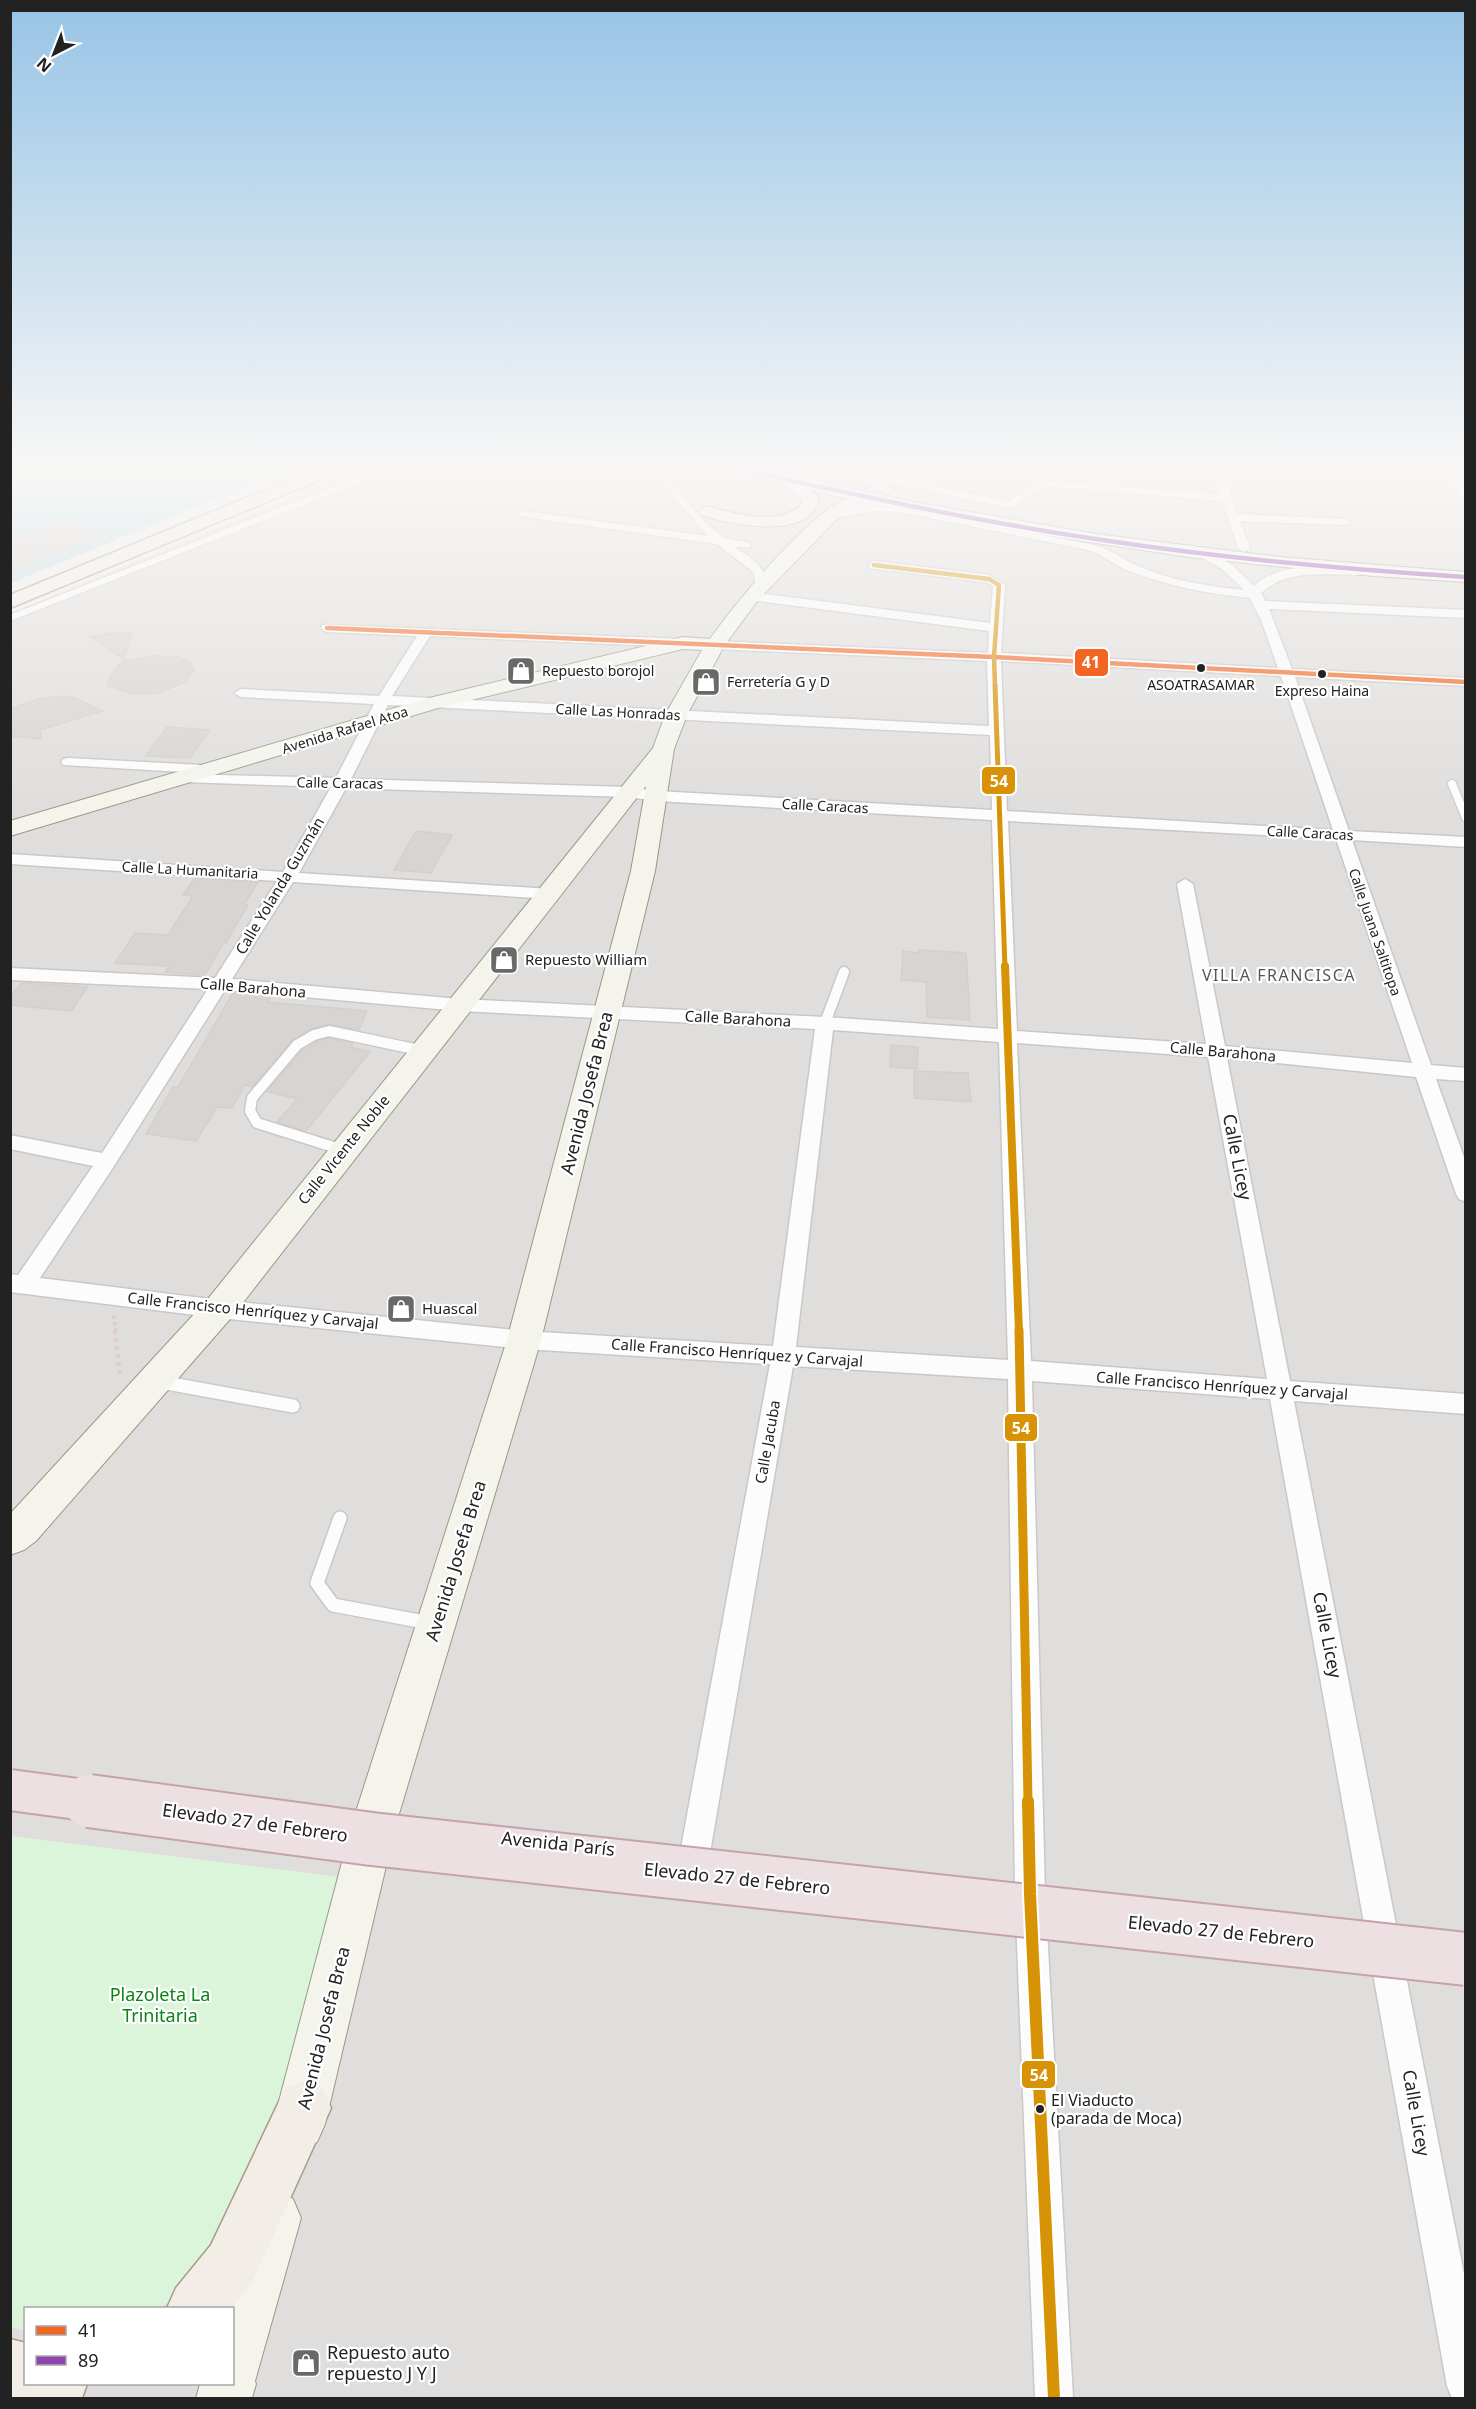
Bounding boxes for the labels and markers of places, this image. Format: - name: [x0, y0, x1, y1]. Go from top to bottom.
- shop icon: Repuesto borojol: [505, 655, 537, 687]
- place label: Repuesto borojol: [542, 661, 654, 680]
- marker: ASOATRASAMAR: [1195, 662, 1207, 674]
- shop icon: Ferretería G y D: [690, 666, 722, 698]
- marker: Expreso Haina: [1316, 668, 1328, 680]
- place label: Ferretería G y D: [727, 672, 830, 691]
- place label: ASOATRASAMAR: [1147, 675, 1255, 694]
- place label: Expreso Haina: [1275, 681, 1369, 700]
- shop icon: Repuesto William: [488, 944, 520, 976]
- place label: Repuesto William: [525, 949, 647, 969]
- shop icon: Huascal: [385, 1293, 417, 1325]
- place label: Huascal: [422, 1298, 477, 1318]
- place label: El Viaducto (parada de Moca): [1051, 2089, 1182, 2129]
- marker: El Viaducto (parada de Moca): [1034, 2103, 1046, 2115]
- place label: Repuesto auto repuesto J Y J: [327, 2340, 450, 2385]
- shop icon: Repuesto auto repuesto J Y J: [290, 2347, 322, 2379]

